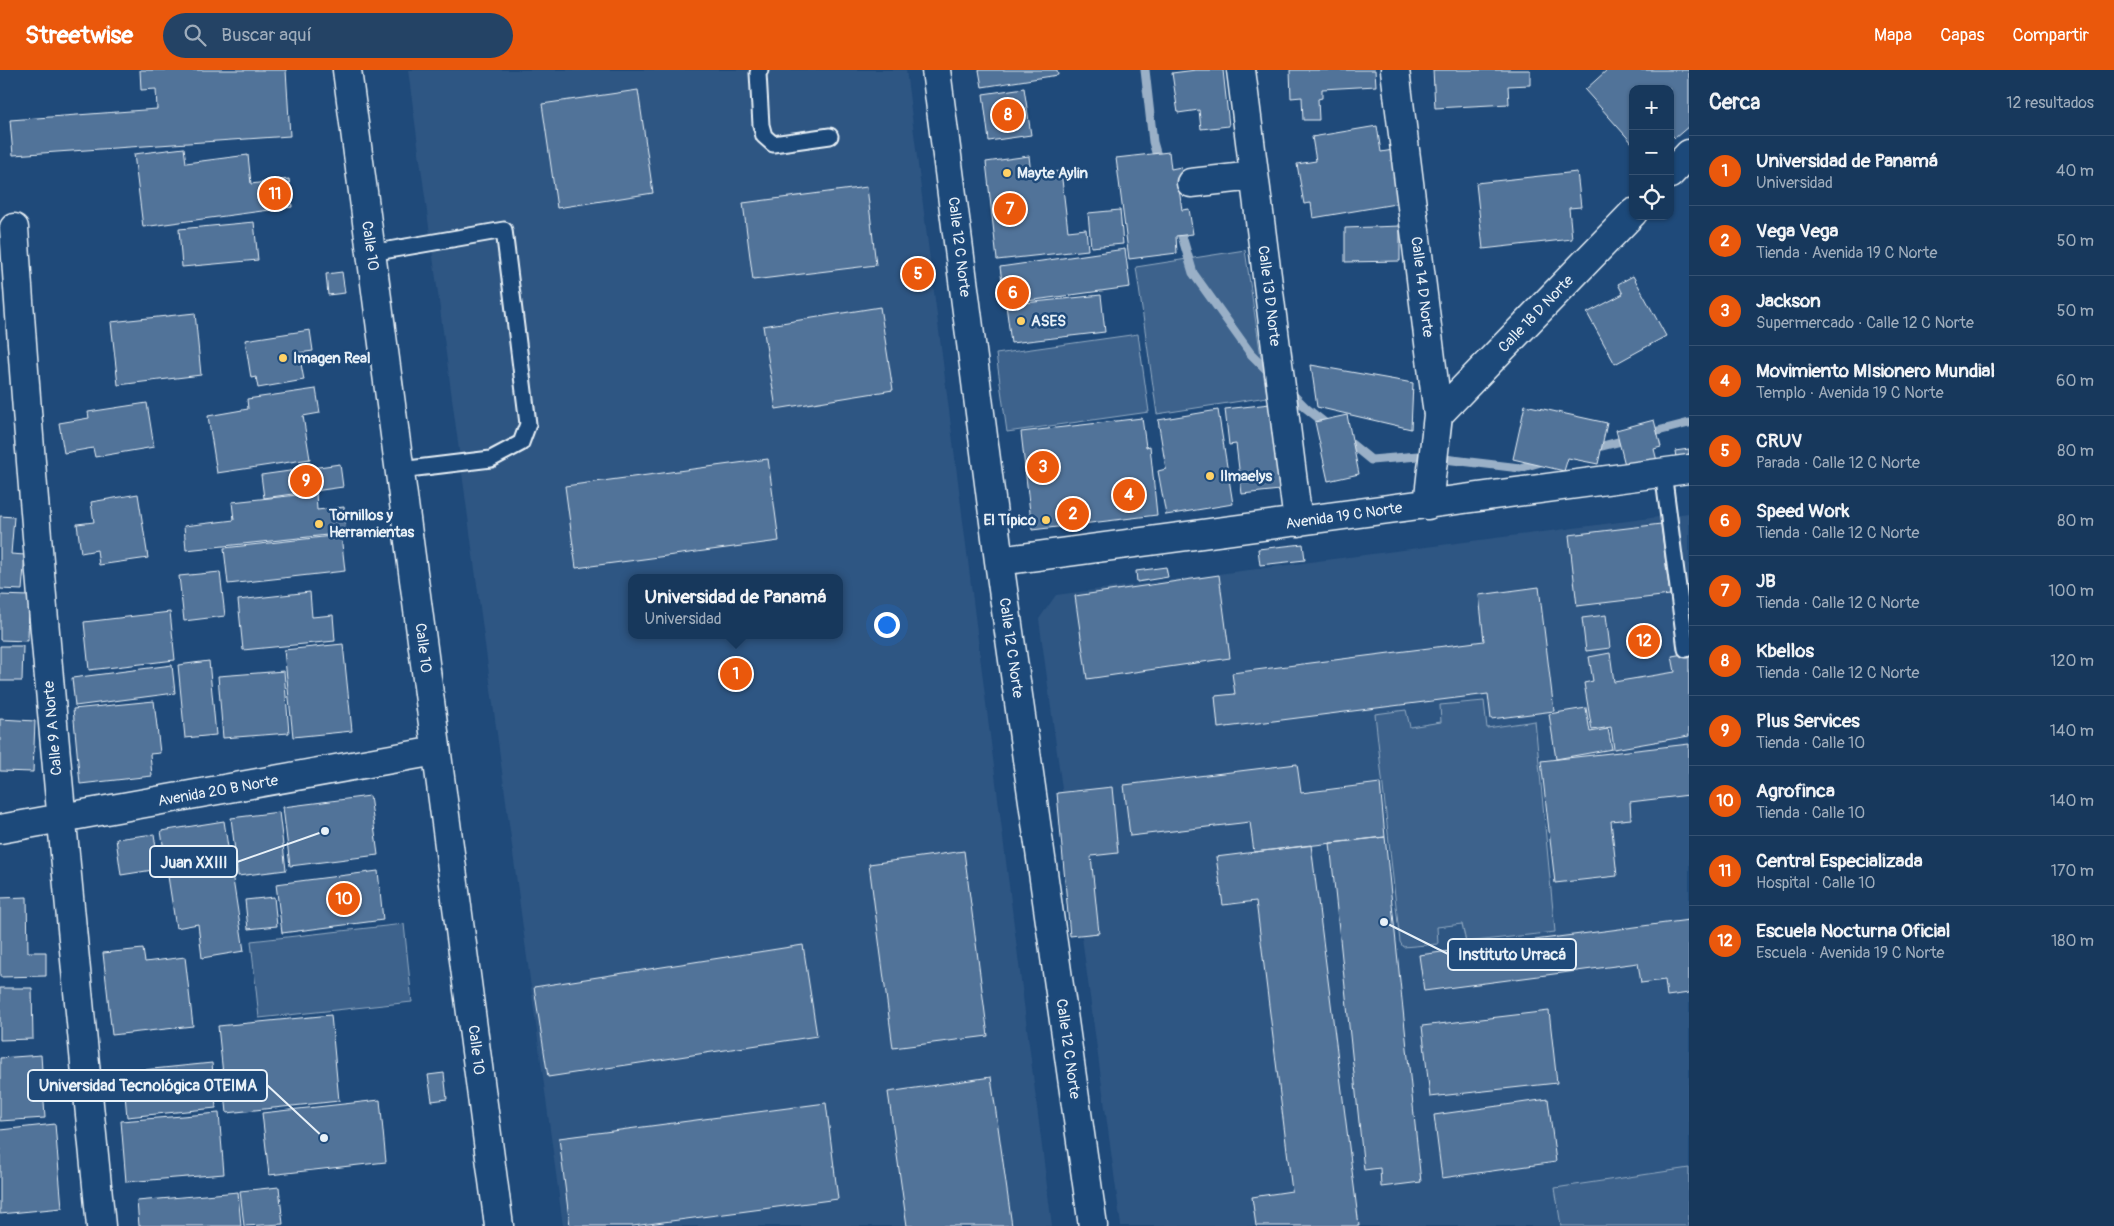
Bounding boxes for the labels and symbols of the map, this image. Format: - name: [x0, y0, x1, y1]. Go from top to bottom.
- pin: 8: [992, 96, 1024, 134]
- place label: Mayte Aylin: [1017, 164, 1089, 183]
- marker: Mayte Aylin: [1001, 167, 1013, 179]
- pin: 11: [259, 175, 291, 213]
- pin: 7: [994, 190, 1026, 228]
- street label: Calle 12 C Norte: [943, 196, 975, 299]
- street label: Calle 10: [357, 220, 383, 272]
- street label: Calle 14 D Norte: [1406, 235, 1438, 339]
- street label: Calle 13 D Norte: [1253, 245, 1285, 348]
- pin: 5: [902, 255, 934, 293]
- street label: Calle 18 D Norte: [1494, 271, 1578, 357]
- pin: 6: [997, 274, 1029, 312]
- place label: ASES: [1031, 312, 1066, 331]
- marker: ASES: [1015, 315, 1027, 327]
- place label: Imagen Real: [293, 349, 371, 368]
- marker: Imagen Real: [277, 352, 289, 364]
- pin: 3: [1027, 448, 1059, 486]
- pin: 9: [290, 462, 322, 500]
- place label: Ilmaelys: [1220, 467, 1272, 486]
- marker: Ilmaelys: [1204, 470, 1216, 482]
- pin: 4: [1113, 476, 1145, 514]
- pin: 2: [1057, 495, 1089, 533]
- street label: Avenida 19 C Norte: [1284, 498, 1404, 534]
- place label: Tornillos y Herramientas: [328, 506, 414, 542]
- place label: El Típico: [983, 511, 1036, 530]
- marker: El Típico: [1040, 514, 1052, 526]
- marker: Tornillos y Herramientas: [313, 518, 325, 530]
- street label: Calle 12 C Norte: [995, 597, 1028, 700]
- your location: [874, 612, 900, 638]
- street label: Calle 10: [411, 622, 435, 674]
- pin: 12: [1628, 622, 1660, 660]
- pin: 1: [720, 655, 752, 693]
- street label: Calle 9 A Norte: [39, 679, 67, 776]
- street label: Avenida 20 B Norte: [156, 771, 280, 811]
- callout: Juan XXIII: [150, 846, 237, 877]
- text: Juan XXIII: [161, 853, 227, 873]
- pin: 10: [328, 880, 360, 918]
- callout: Instituto Urracá: [1448, 939, 1576, 970]
- text: Instituto Urracá: [1458, 945, 1566, 965]
- street label: Calle 12 C Norte: [1052, 998, 1085, 1101]
- street label: Calle 10: [464, 1024, 488, 1076]
- callout: Universidad Tecnológica OTEIMA: [28, 1070, 267, 1101]
- text: Universidad Tecnológica OTEIMA: [39, 1076, 258, 1096]

